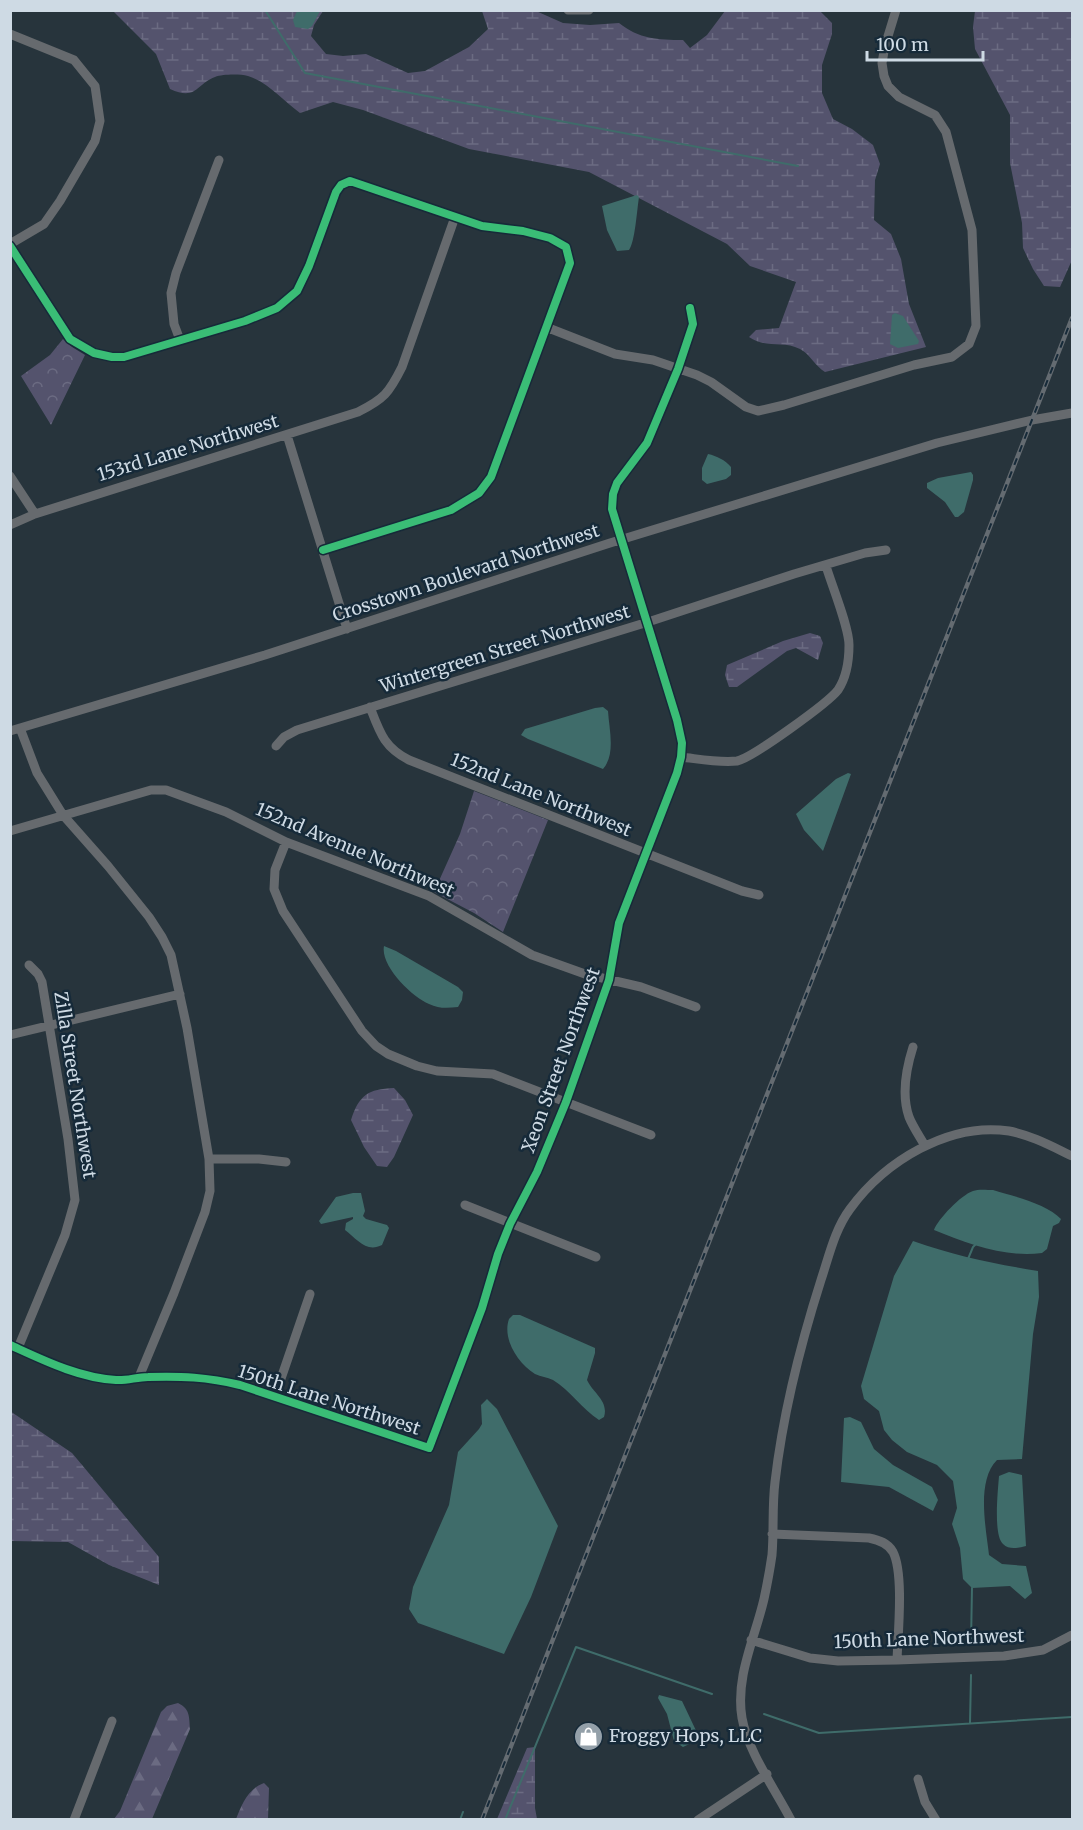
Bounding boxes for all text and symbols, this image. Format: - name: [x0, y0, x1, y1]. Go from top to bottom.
- scale bar: [867, 24, 982, 62]
- text: 100 m: [876, 33, 929, 56]
- street label: 153rd Lane Northwest: [95, 409, 281, 486]
- street label: Crosstown Boulevard Northwest: [330, 518, 602, 627]
- street label: Wintergreen Street Northwest: [376, 599, 633, 698]
- street label: 152nd Lane Northwest: [447, 748, 635, 841]
- street label: 152nd Avenue Northwest: [252, 797, 458, 902]
- street label: Xeon Street Northwest: [516, 964, 605, 1156]
- street label: Zilla Street Northwest: [49, 990, 102, 1180]
- street label: 150th Lane Northwest: [235, 1359, 423, 1440]
- street label: 150th Lane Northwest: [833, 1624, 1025, 1653]
- shop icon: Froggy Hops, LLC: [572, 1720, 604, 1752]
- place label: Froggy Hops, LLC: [609, 1724, 762, 1747]

